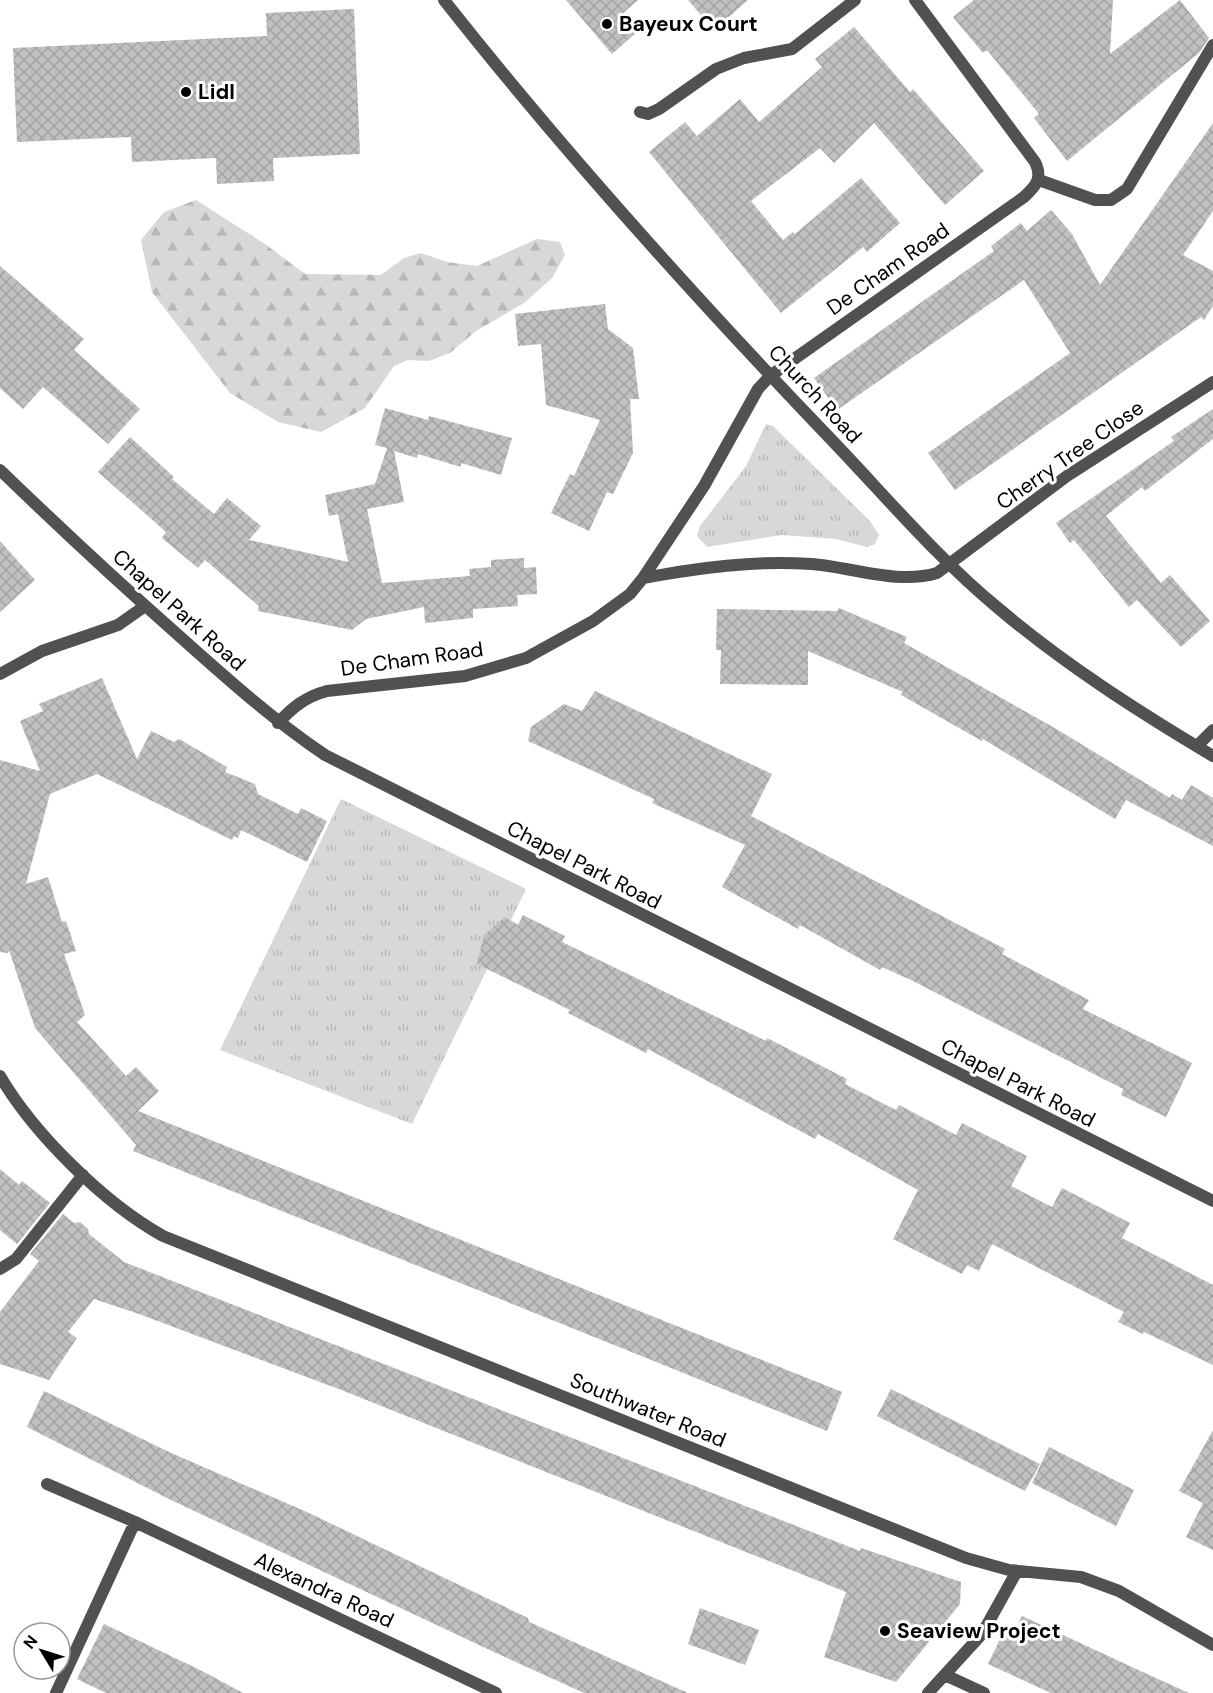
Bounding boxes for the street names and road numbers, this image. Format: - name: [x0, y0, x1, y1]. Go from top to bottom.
- street label: De Cham Road: [821, 216, 955, 322]
- street label: Church Road: [762, 339, 868, 449]
- street label: Cherry Tree Close: [991, 394, 1149, 516]
- street label: Chapel Park Road: [107, 543, 251, 677]
- street label: De Cham Road: [339, 635, 485, 683]
- street label: Chapel Park Road: [502, 814, 666, 916]
- street label: Chapel Park Road: [936, 1032, 1100, 1134]
- street label: Southwater Road: [566, 1366, 730, 1454]
- street label: Alexandra Road: [250, 1545, 398, 1635]

